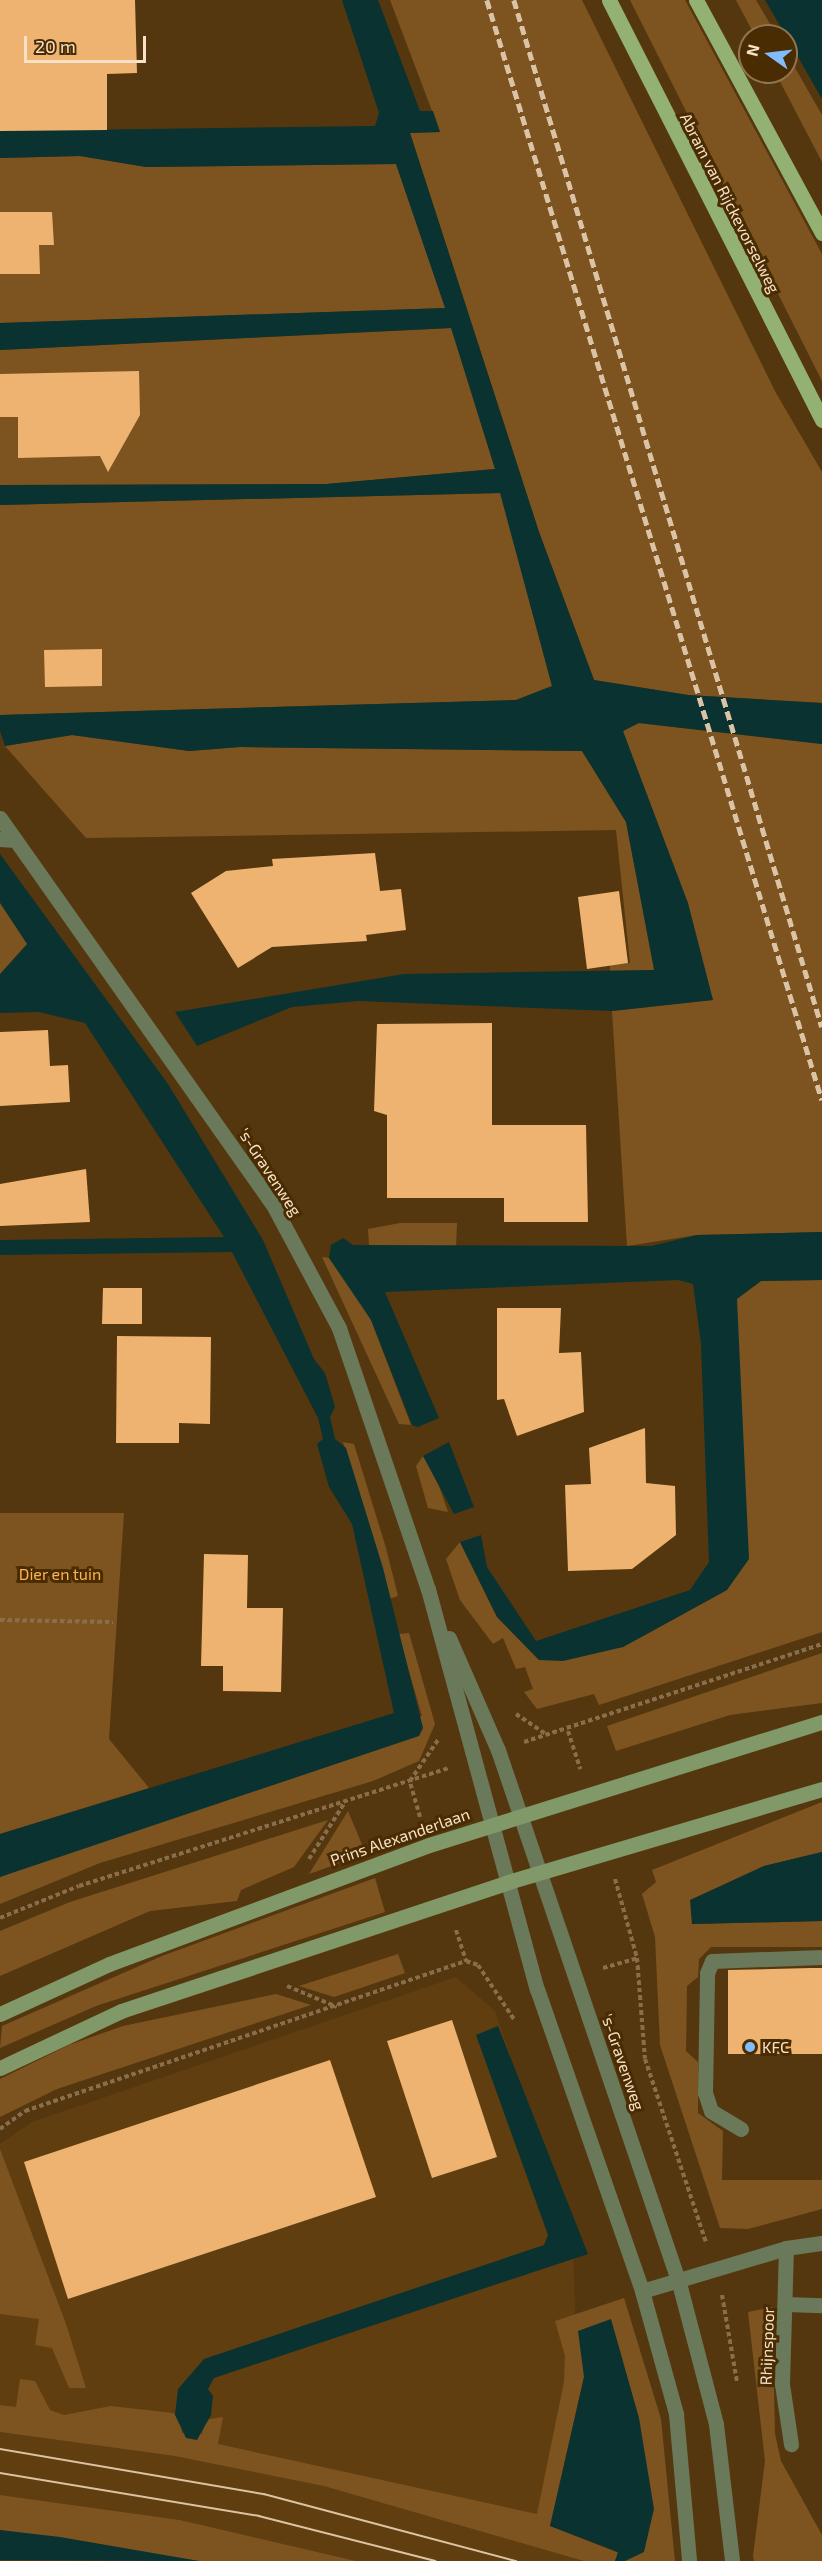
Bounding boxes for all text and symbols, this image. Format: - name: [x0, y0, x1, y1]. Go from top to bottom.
- scale bar: [27, 24, 148, 62]
- north arrow: [738, 24, 798, 84]
- text: 20 m: [35, 35, 76, 57]
- text: N: [741, 42, 763, 58]
- street label: Abram van Rijckevorselweg: [676, 110, 784, 296]
- street label: 's-Gravenweg: [234, 1124, 306, 1220]
- park label: Dier en tuin: [18, 1564, 102, 1584]
- street label: Prins Alexanderlaan: [328, 1804, 472, 1870]
- street label: 's-Gravenweg: [598, 2011, 648, 2113]
- place label: KFC: [762, 2037, 789, 2057]
- marker: KFC: [743, 2040, 757, 2054]
- street label: Rhijnspoor: [756, 2306, 778, 2386]

